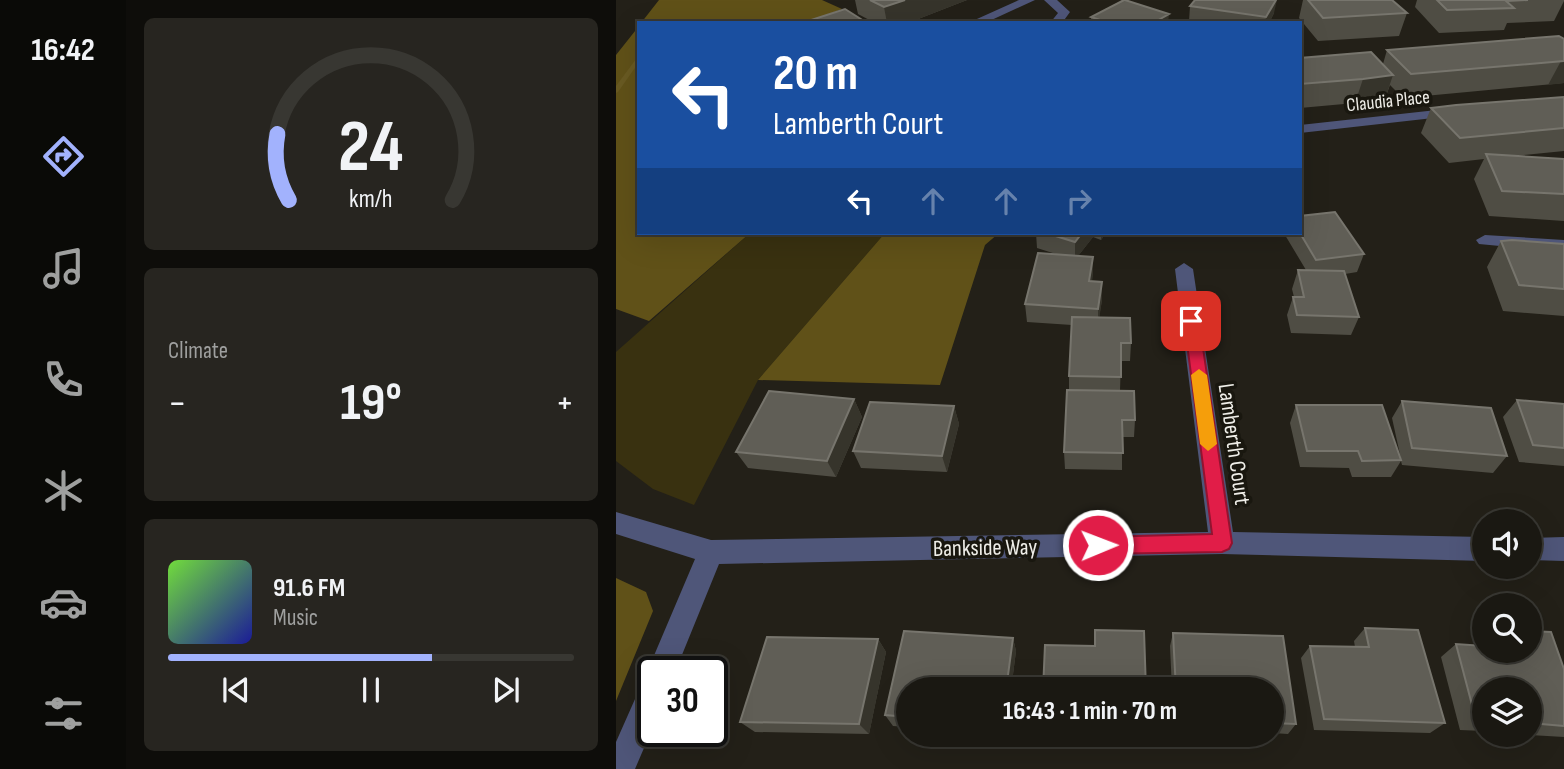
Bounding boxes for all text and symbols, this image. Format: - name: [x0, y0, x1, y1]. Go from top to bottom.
- text: 16:42: [31, 31, 95, 70]
- text: 20 m: [773, 45, 858, 104]
- icon: left: [658, 49, 749, 140]
- street label: Claudia Place: [1345, 86, 1431, 117]
- text: 24: [338, 105, 404, 193]
- text: Lamberth Court: [773, 105, 943, 144]
- icon: directions: [39, 132, 88, 181]
- icon: left: [841, 182, 879, 220]
- icon: ahead: [914, 182, 952, 220]
- icon: ahead: [987, 182, 1025, 220]
- icon: right: [1060, 182, 1098, 220]
- text: km/h: [349, 184, 393, 215]
- icon: music: [39, 244, 88, 293]
- pin: [1161, 291, 1221, 351]
- icon: arrive: [1172, 302, 1210, 340]
- text: Climate: [168, 337, 228, 365]
- icon: phone: [39, 355, 88, 404]
- text: 19°: [340, 372, 402, 435]
- text: −: [168, 381, 187, 426]
- text: +: [555, 381, 574, 426]
- street label: Lamberth Court: [1212, 382, 1256, 507]
- icon: climate: [39, 466, 88, 515]
- position arrow: [1061, 508, 1135, 582]
- map controls: [1472, 509, 1542, 747]
- button: sound: [1472, 509, 1542, 579]
- street label: Bankside Way: [933, 533, 1038, 563]
- text: 91.6 FM: [273, 573, 345, 604]
- icon: car: [39, 578, 88, 627]
- button: search: [1472, 593, 1542, 663]
- text: Music: [273, 604, 318, 632]
- speed limit sign: 30: [637, 656, 728, 747]
- icon: previous: [217, 671, 255, 709]
- icon: pause: [352, 671, 390, 709]
- icon: next: [487, 671, 525, 709]
- button: layers: [1472, 677, 1542, 747]
- icon: filters: [39, 689, 88, 738]
- text: 16:43 · 1 min · 70 m: [1003, 696, 1177, 727]

